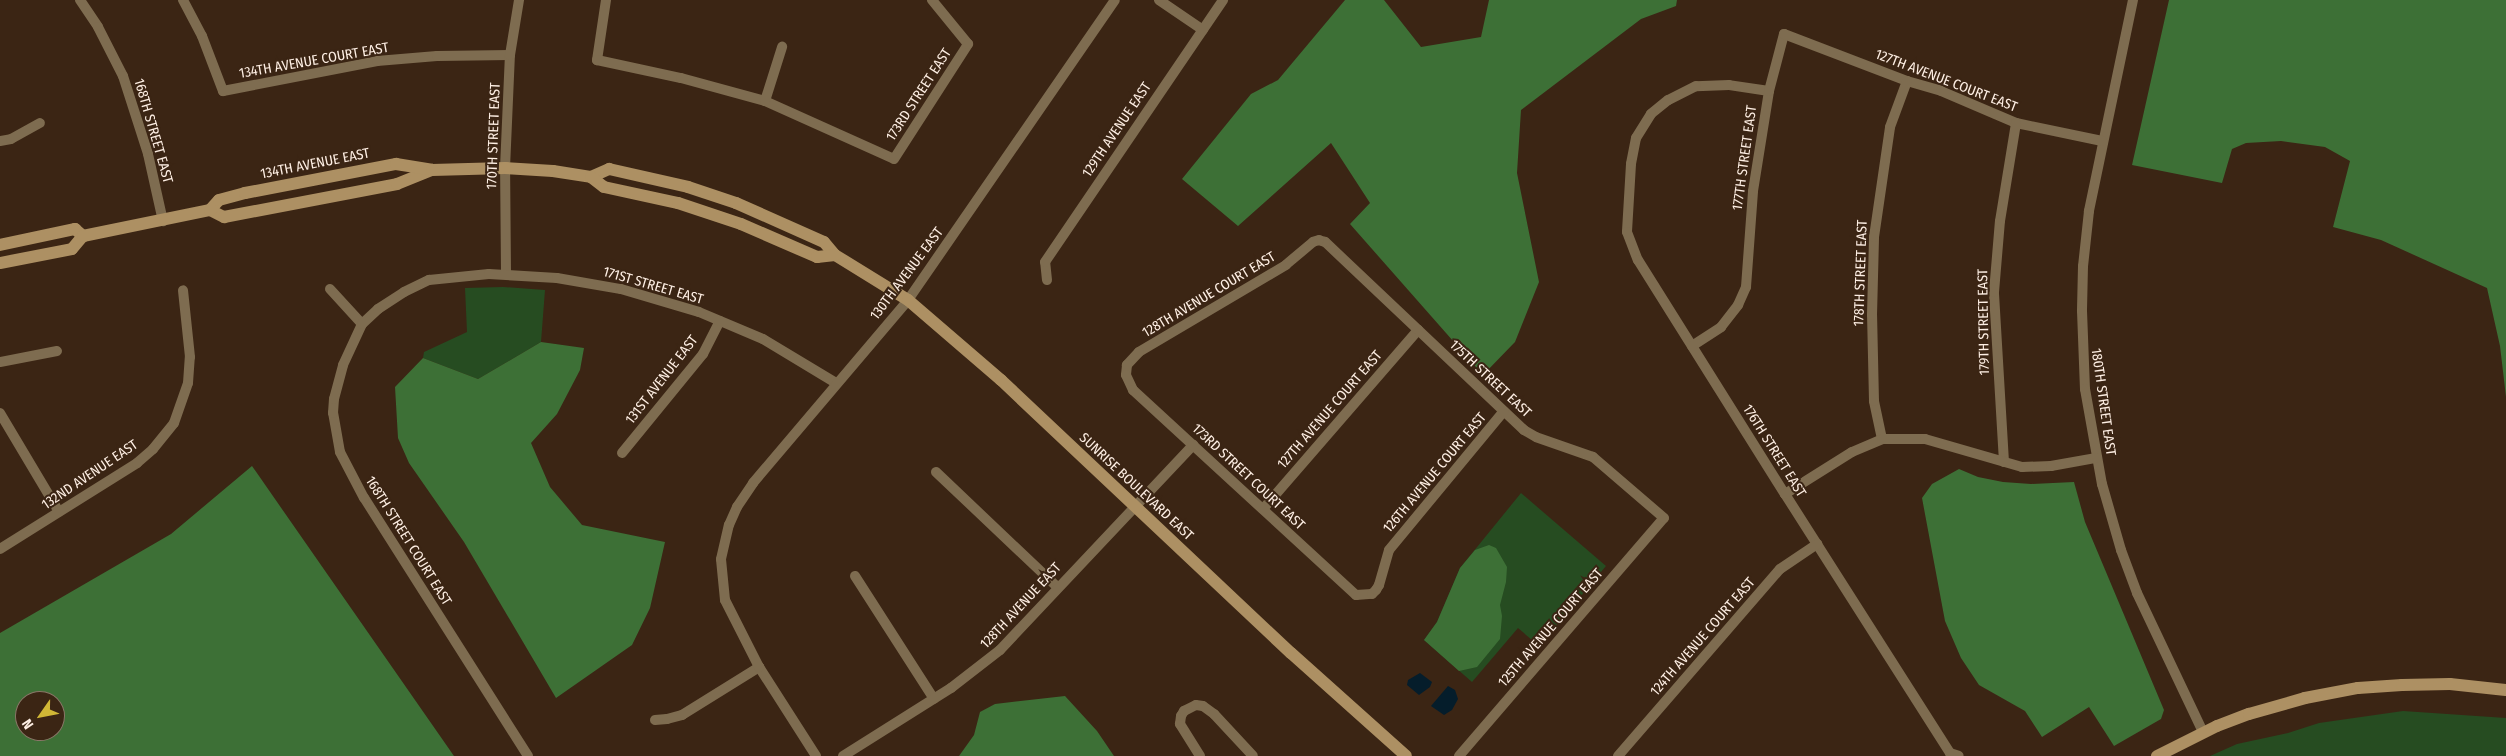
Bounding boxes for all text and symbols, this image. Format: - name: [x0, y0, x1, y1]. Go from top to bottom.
- street label: 134TH AVENUE COURT EAST: [238, 40, 390, 82]
- street label: 173RD STREET EAST: [883, 46, 955, 144]
- street label: 127TH AVENUE COURT EAST: [1873, 46, 2019, 116]
- street label: 168TH STREET EAST: [130, 77, 176, 185]
- street label: 129TH AVENUE EAST: [1079, 79, 1155, 181]
- street label: 170TH STREET EAST: [484, 82, 504, 190]
- street label: 177TH STREET EAST: [1729, 104, 1761, 212]
- street label: 134TH AVENUE EAST: [259, 145, 371, 183]
- street label: 178TH STREET EAST: [1851, 219, 1871, 327]
- street label: 130TH AVENUE EAST: [867, 224, 947, 324]
- street label: 128TH AVENUE COURT EAST: [1139, 249, 1279, 341]
- street label: 171ST STREET EAST: [601, 264, 705, 308]
- street label: 179TH STREET EAST: [1975, 269, 1993, 375]
- street label: 131ST AVENUE EAST: [622, 332, 702, 428]
- street label: 175TH STREET EAST: [1446, 337, 1534, 421]
- street label: 180TH STREET EAST: [2087, 347, 2119, 457]
- street label: 127TH AVENUE COURT EAST: [1274, 348, 1386, 472]
- street label: 176TH STREET EAST: [1739, 402, 1809, 500]
- street label: 126TH AVENUE COURT EAST: [1380, 410, 1490, 536]
- street label: 173RD STREET COURT EAST: [1188, 420, 1308, 534]
- street label: SUNRISE BOULEVARD EAST: [1076, 430, 1196, 544]
- street label: 132ND AVENUE EAST: [39, 437, 141, 513]
- street label: 168TH STREET COURT EAST: [361, 473, 455, 609]
- street label: 128TH AVENUE EAST: [977, 560, 1065, 652]
- street label: 125TH AVENUE COURT EAST: [1495, 565, 1607, 691]
- street label: 124TH AVENUE COURT EAST: [1647, 574, 1759, 700]
- north arrow: [15, 691, 65, 741]
- text: N: [18, 716, 37, 732]

